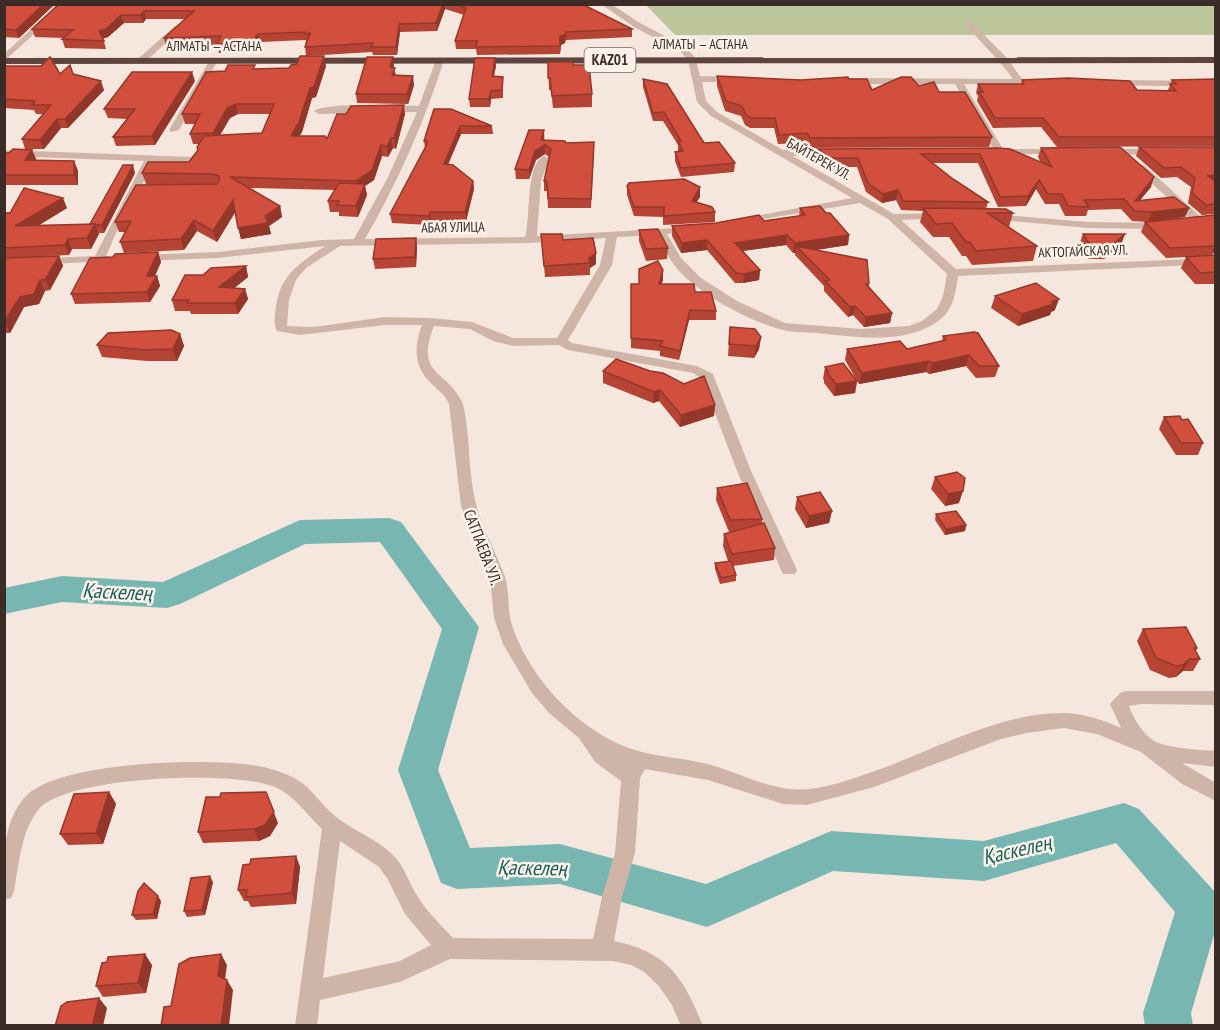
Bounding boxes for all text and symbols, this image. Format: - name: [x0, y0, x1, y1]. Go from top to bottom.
- street label: АЛМАТЫ — АСТАНА: [652, 35, 748, 53]
- street label: АЛМАТЫ — АСТАНА: [166, 37, 262, 55]
- road number: KАZ01: [584, 48, 636, 72]
- street label: БАЙТЕРЕК УЛ.: [784, 134, 854, 184]
- street label: АБАЯ УЛИЦА: [421, 217, 485, 237]
- street label: АКТОГАЙСКАЯ УЛ.: [1038, 240, 1128, 262]
- street label: САТПАЕВА УЛ.: [459, 506, 507, 588]
- water label: Қаскелең: [82, 576, 154, 607]
- water label: Қаскелең: [980, 828, 1055, 870]
- water label: Қаскелең: [497, 853, 569, 882]

